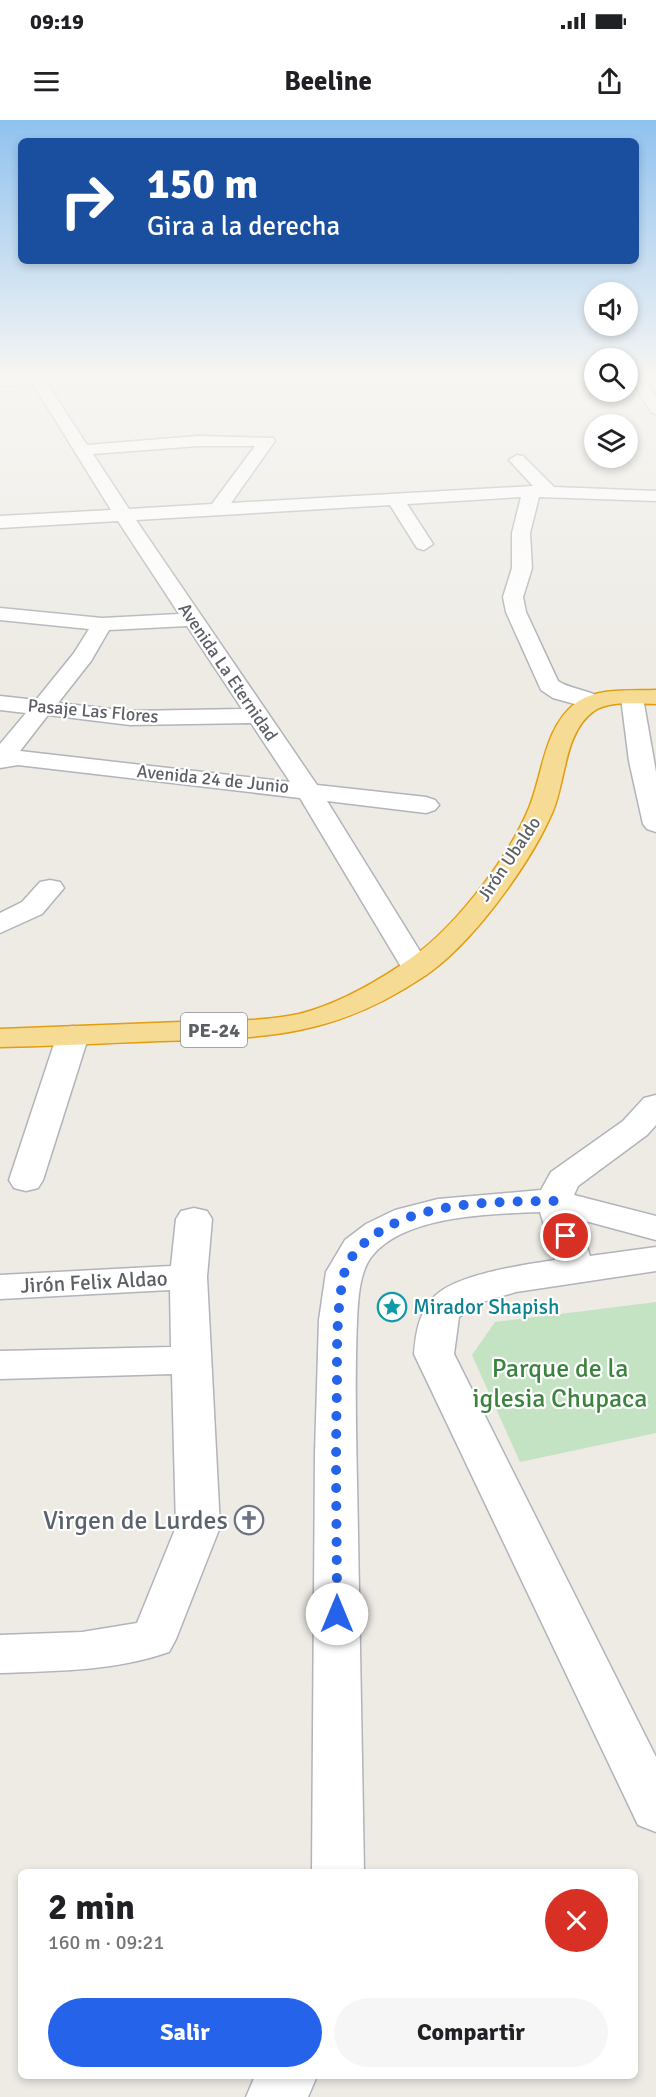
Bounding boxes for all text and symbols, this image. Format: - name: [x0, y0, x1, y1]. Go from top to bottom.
- text: 09:19: [30, 8, 84, 35]
- icon: menu: [30, 65, 63, 98]
- text: Beeline: [284, 65, 372, 98]
- icon: share: [593, 65, 626, 98]
- text: 150 m: [147, 159, 258, 210]
- icon: right: [48, 162, 126, 240]
- text: Gira a la derecha: [147, 210, 340, 243]
- map controls: [584, 282, 638, 468]
- button: sound: [584, 282, 638, 336]
- button: search: [584, 348, 638, 402]
- button: layers: [584, 414, 638, 468]
- street label: Avenida La Eternidad: [174, 599, 282, 745]
- street label: Pasaje Las Flores: [27, 694, 159, 728]
- street label: Avenida 24 de Junio: [136, 760, 290, 798]
- street label: Jirón Ubaldo: [473, 813, 545, 905]
- road number: PE-24: [181, 1013, 247, 1047]
- pin: [540, 1210, 591, 1261]
- icon: arrive: [549, 1219, 582, 1252]
- street label: Jirón Felix Aldao: [20, 1265, 168, 1299]
- place icon: Mirador Shapish: [376, 1291, 408, 1323]
- place label: Mirador Shapish: [413, 1294, 559, 1320]
- park label: Parque de la iglesia Chupaca: [473, 1353, 647, 1415]
- church icon: Virgen de Lurdes: [233, 1504, 265, 1536]
- place label: Virgen de Lurdes: [43, 1505, 228, 1537]
- position arrow: [305, 1582, 369, 1646]
- text: 2 min: [48, 1885, 135, 1930]
- button: close: [545, 1889, 608, 1952]
- text: 160 m · 09:21: [48, 1930, 164, 1955]
- button: Salir: [48, 1998, 322, 2067]
- button: Compartir: [334, 1998, 608, 2067]

